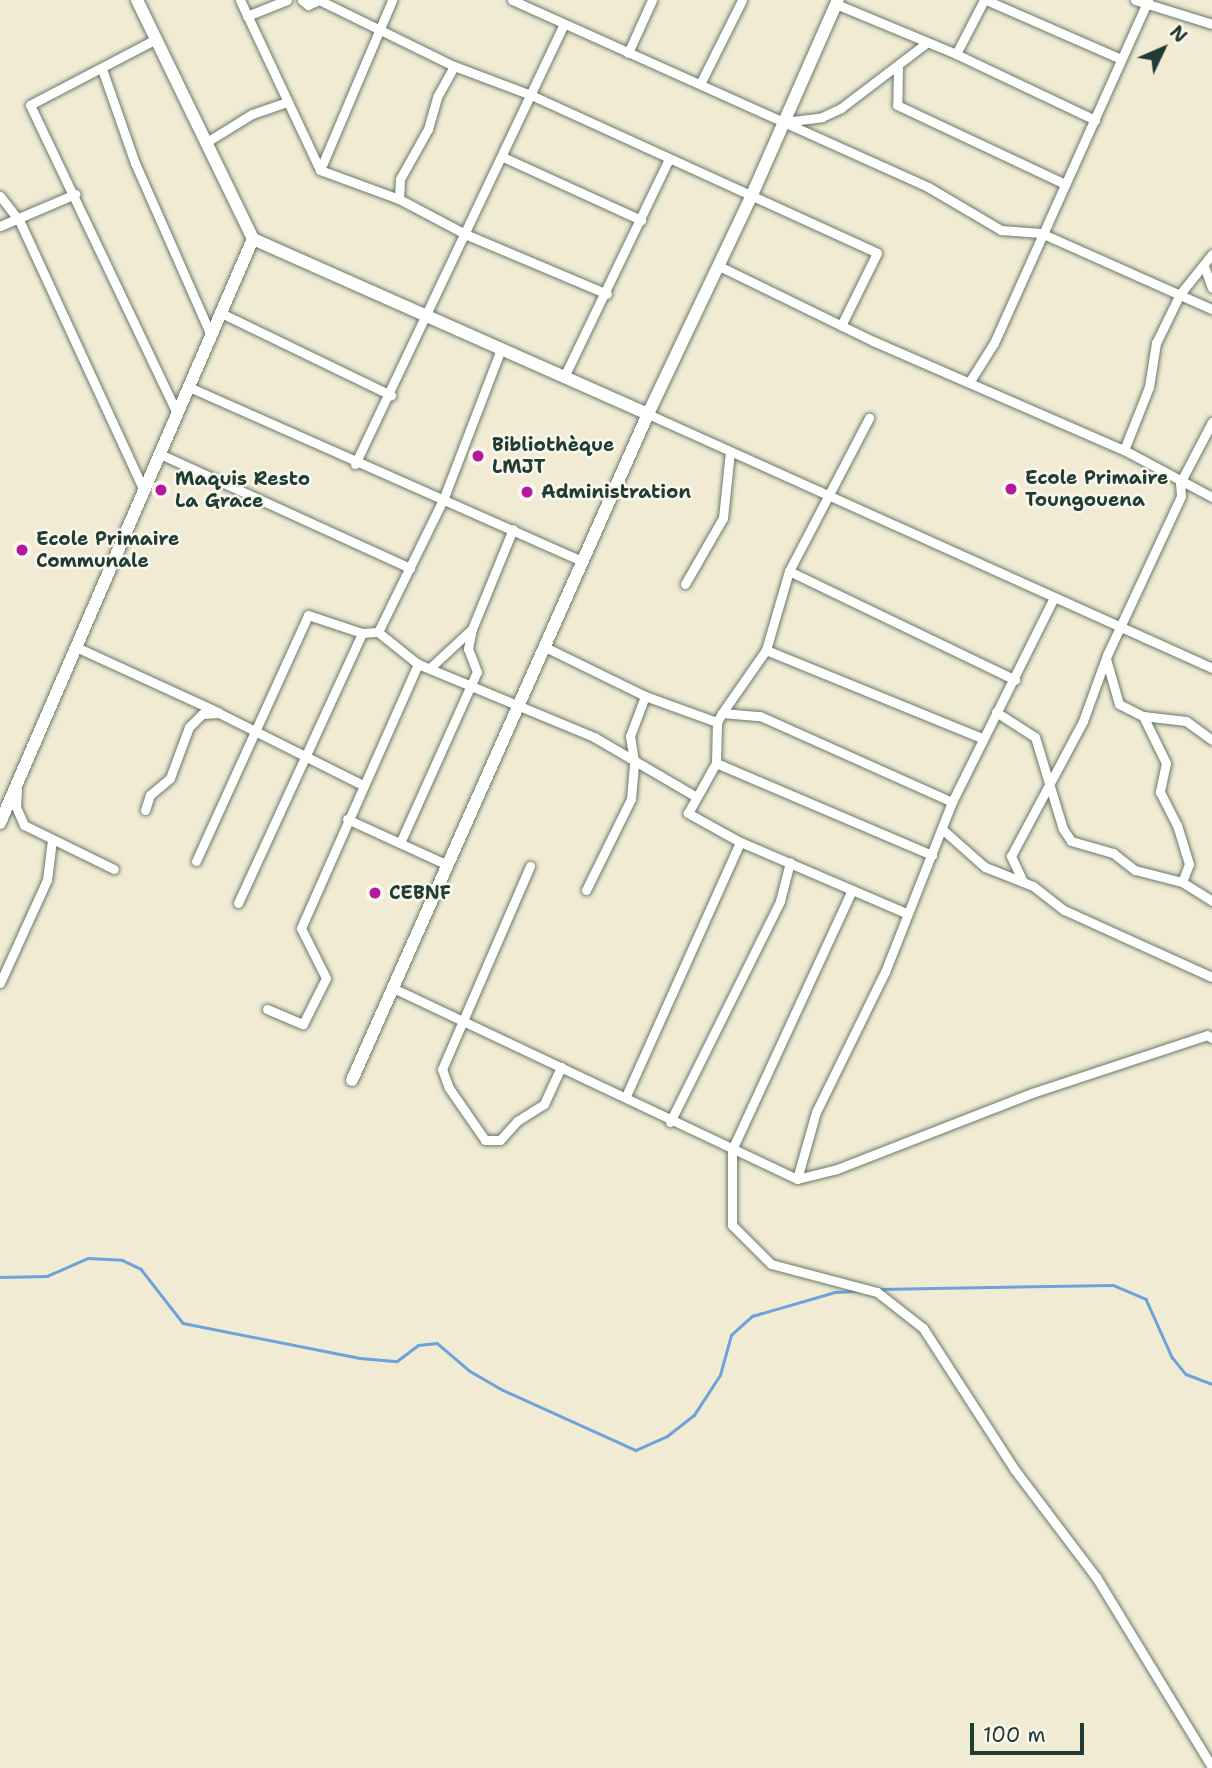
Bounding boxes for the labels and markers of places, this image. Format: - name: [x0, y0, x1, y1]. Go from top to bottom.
- place label: Bibliothèque LMJT: [492, 434, 614, 478]
- marker: Bibliothèque LMJT: [470, 448, 486, 464]
- place label: Ecole Primaire Toungouena: [1025, 467, 1168, 511]
- place label: Maquis Resto La Grace: [175, 468, 310, 512]
- place label: Administration: [541, 481, 691, 503]
- marker: Ecole Primaire Toungouena: [1003, 481, 1019, 497]
- marker: Maquis Resto La Grace: [153, 482, 169, 498]
- marker: Administration: [519, 484, 535, 500]
- place label: Ecole Primaire Communale: [36, 528, 179, 572]
- marker: Ecole Primaire Communale: [14, 542, 30, 558]
- place label: CEBNF: [389, 882, 451, 904]
- marker: CEBNF: [367, 885, 383, 901]

